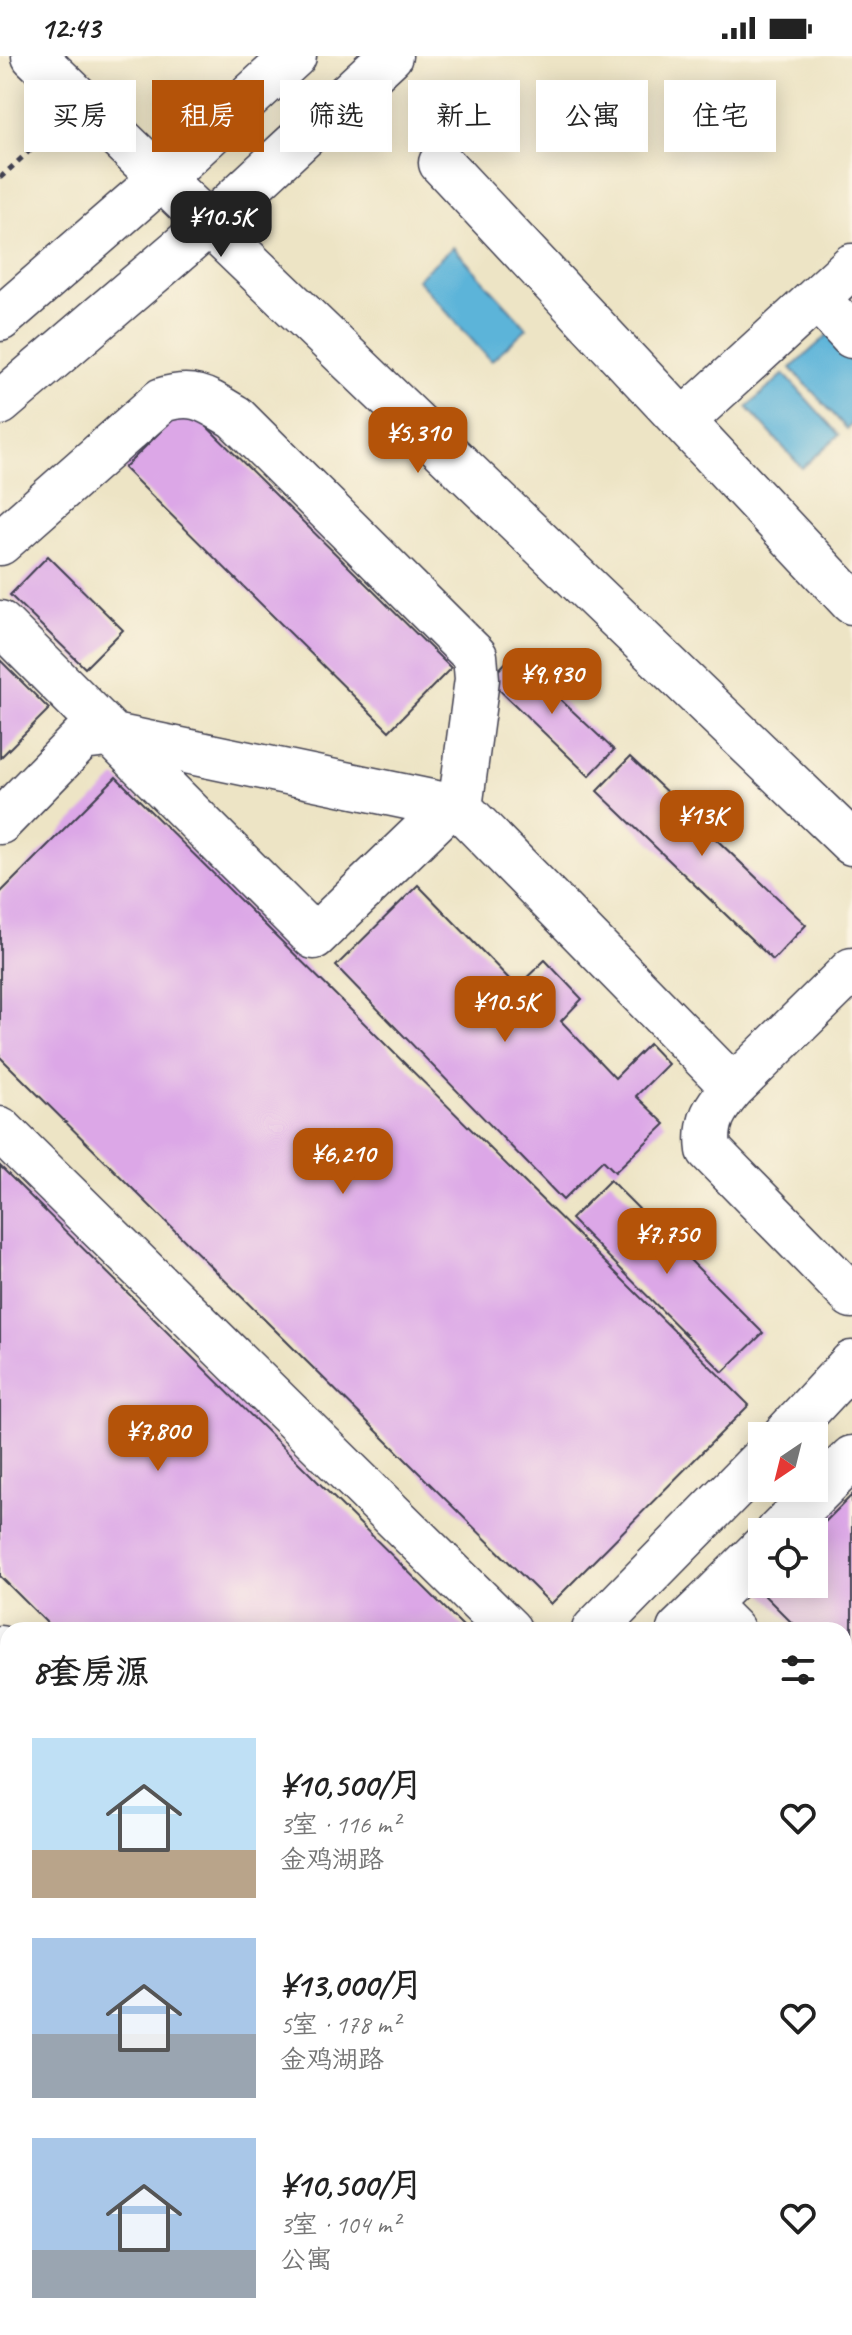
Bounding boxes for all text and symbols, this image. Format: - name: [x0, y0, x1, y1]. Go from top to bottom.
- text: 12:43: [40, 9, 100, 47]
- chip: 买房: [24, 80, 136, 152]
- chip: 租房: [152, 80, 264, 152]
- chip: 筛选: [280, 80, 392, 152]
- chip: 新上: [408, 80, 520, 152]
- chip: 公寓: [536, 80, 648, 152]
- chip: 住宅: [664, 80, 776, 152]
- pin: ¥10.5K: [156, 191, 286, 259]
- text: ¥10.5K: [189, 200, 253, 233]
- pin: ¥5,310: [353, 407, 483, 475]
- text: ¥5,310: [386, 416, 450, 449]
- pin: ¥9,930: [487, 648, 617, 716]
- text: ¥9,930: [520, 657, 584, 690]
- pin: ¥13K: [655, 790, 749, 858]
- text: ¥13K: [678, 799, 726, 832]
- pin: ¥10.5K: [440, 976, 570, 1044]
- text: ¥10.5K: [473, 985, 537, 1018]
- pin: ¥6,210: [278, 1128, 408, 1196]
- text: ¥6,210: [311, 1137, 375, 1170]
- pin: ¥7,750: [602, 1208, 732, 1276]
- text: ¥7,750: [635, 1217, 699, 1250]
- pin: ¥7,800: [93, 1405, 223, 1473]
- text: ¥7,800: [126, 1414, 190, 1447]
- north arrow: [748, 1422, 828, 1502]
- map controls: [748, 1422, 828, 1598]
- button: locate: [748, 1518, 828, 1598]
- icon: filters: [776, 1648, 820, 1692]
- text: 8套房源: [32, 1650, 149, 1693]
- text: ¥10,500/月: [280, 1763, 423, 1806]
- icon: home: [96, 1770, 192, 1866]
- icon: heart: [776, 1796, 820, 1840]
- text: 3室 · 116 m²: [280, 1808, 399, 1841]
- text: 金鸡湖路: [280, 1843, 384, 1876]
- text: ¥13,000/月: [280, 1963, 424, 2006]
- icon: home: [96, 1970, 192, 2066]
- icon: heart: [776, 1996, 820, 2040]
- text: 5室 · 178 m²: [280, 2008, 399, 2041]
- text: 金鸡湖路: [280, 2043, 384, 2076]
- text: ¥10,500/月: [280, 2163, 423, 2206]
- icon: home: [96, 2170, 192, 2266]
- icon: heart: [776, 2196, 820, 2240]
- text: 3室 · 104 m²: [280, 2208, 399, 2241]
- text: 公寓: [280, 2243, 332, 2276]

